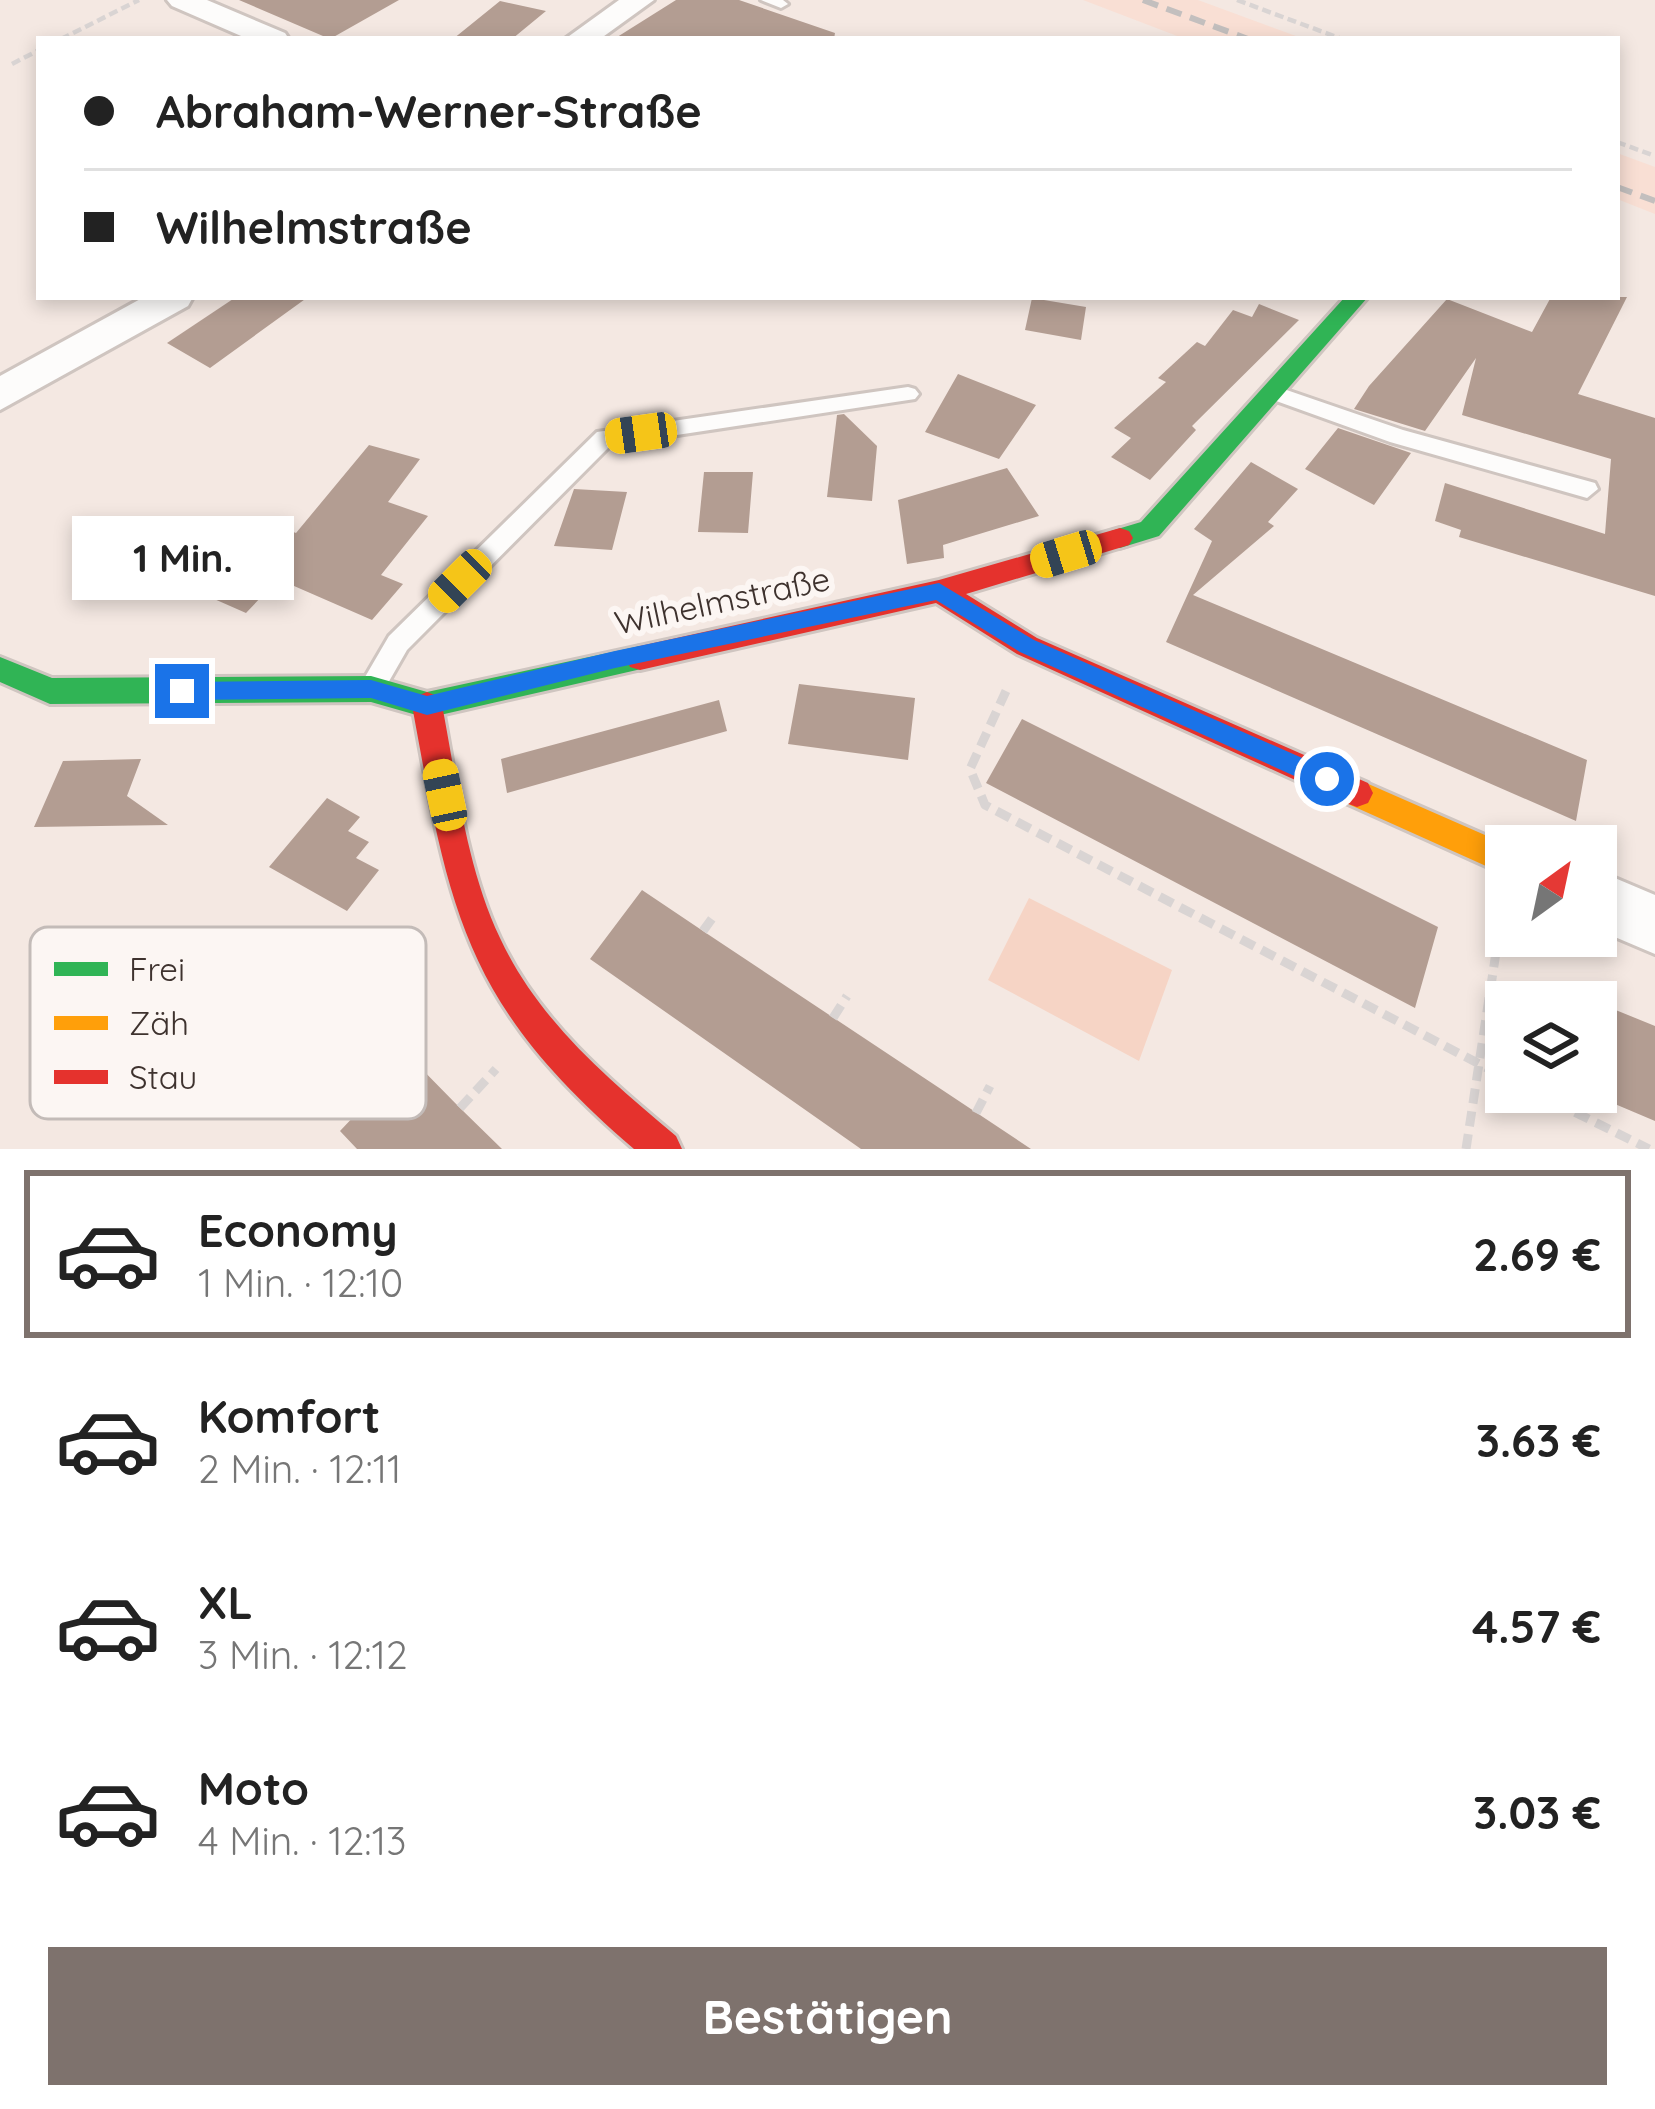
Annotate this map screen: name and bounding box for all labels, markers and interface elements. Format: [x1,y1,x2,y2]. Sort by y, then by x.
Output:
text: Abraham-Werner-Straße [156,83,702,139]
text: Wilhelmstraße [156,199,472,255]
car [603,410,679,456]
callout: 1 Min. [71,517,293,601]
car [1026,526,1106,582]
text: 1 Min. [133,533,233,582]
car [422,543,498,619]
street label: Wilhelmstraße [611,557,833,643]
route end [155,664,209,718]
route start [1300,752,1354,806]
car [420,756,470,834]
north arrow [1485,825,1617,957]
map controls [1485,825,1617,1113]
legend [30,927,426,1119]
text: Frei [129,948,185,989]
button: layers [1485,981,1617,1113]
text: Zäh [129,1002,189,1043]
text: Stau [129,1056,197,1097]
icon: car [54,1200,162,1308]
text: Economy [198,1202,398,1258]
text: 2.69 € [1473,1226,1601,1282]
text: 1 Min. · 12:10 [198,1258,403,1307]
icon: car [54,1386,162,1494]
text: Komfort [198,1388,380,1444]
text: 3.63 € [1476,1412,1601,1468]
text: 2 Min. · 12:11 [198,1444,402,1493]
icon: car [54,1572,162,1680]
text: XL [198,1574,253,1630]
text: 4.57 € [1472,1598,1601,1654]
text: 3 Min. · 12:12 [198,1630,408,1679]
icon: car [54,1758,162,1866]
text: Moto [198,1760,309,1816]
text: 3.03 € [1473,1784,1601,1840]
text: 4 Min. · 12:13 [198,1816,407,1865]
button: Bestätigen [48,1947,1607,2085]

